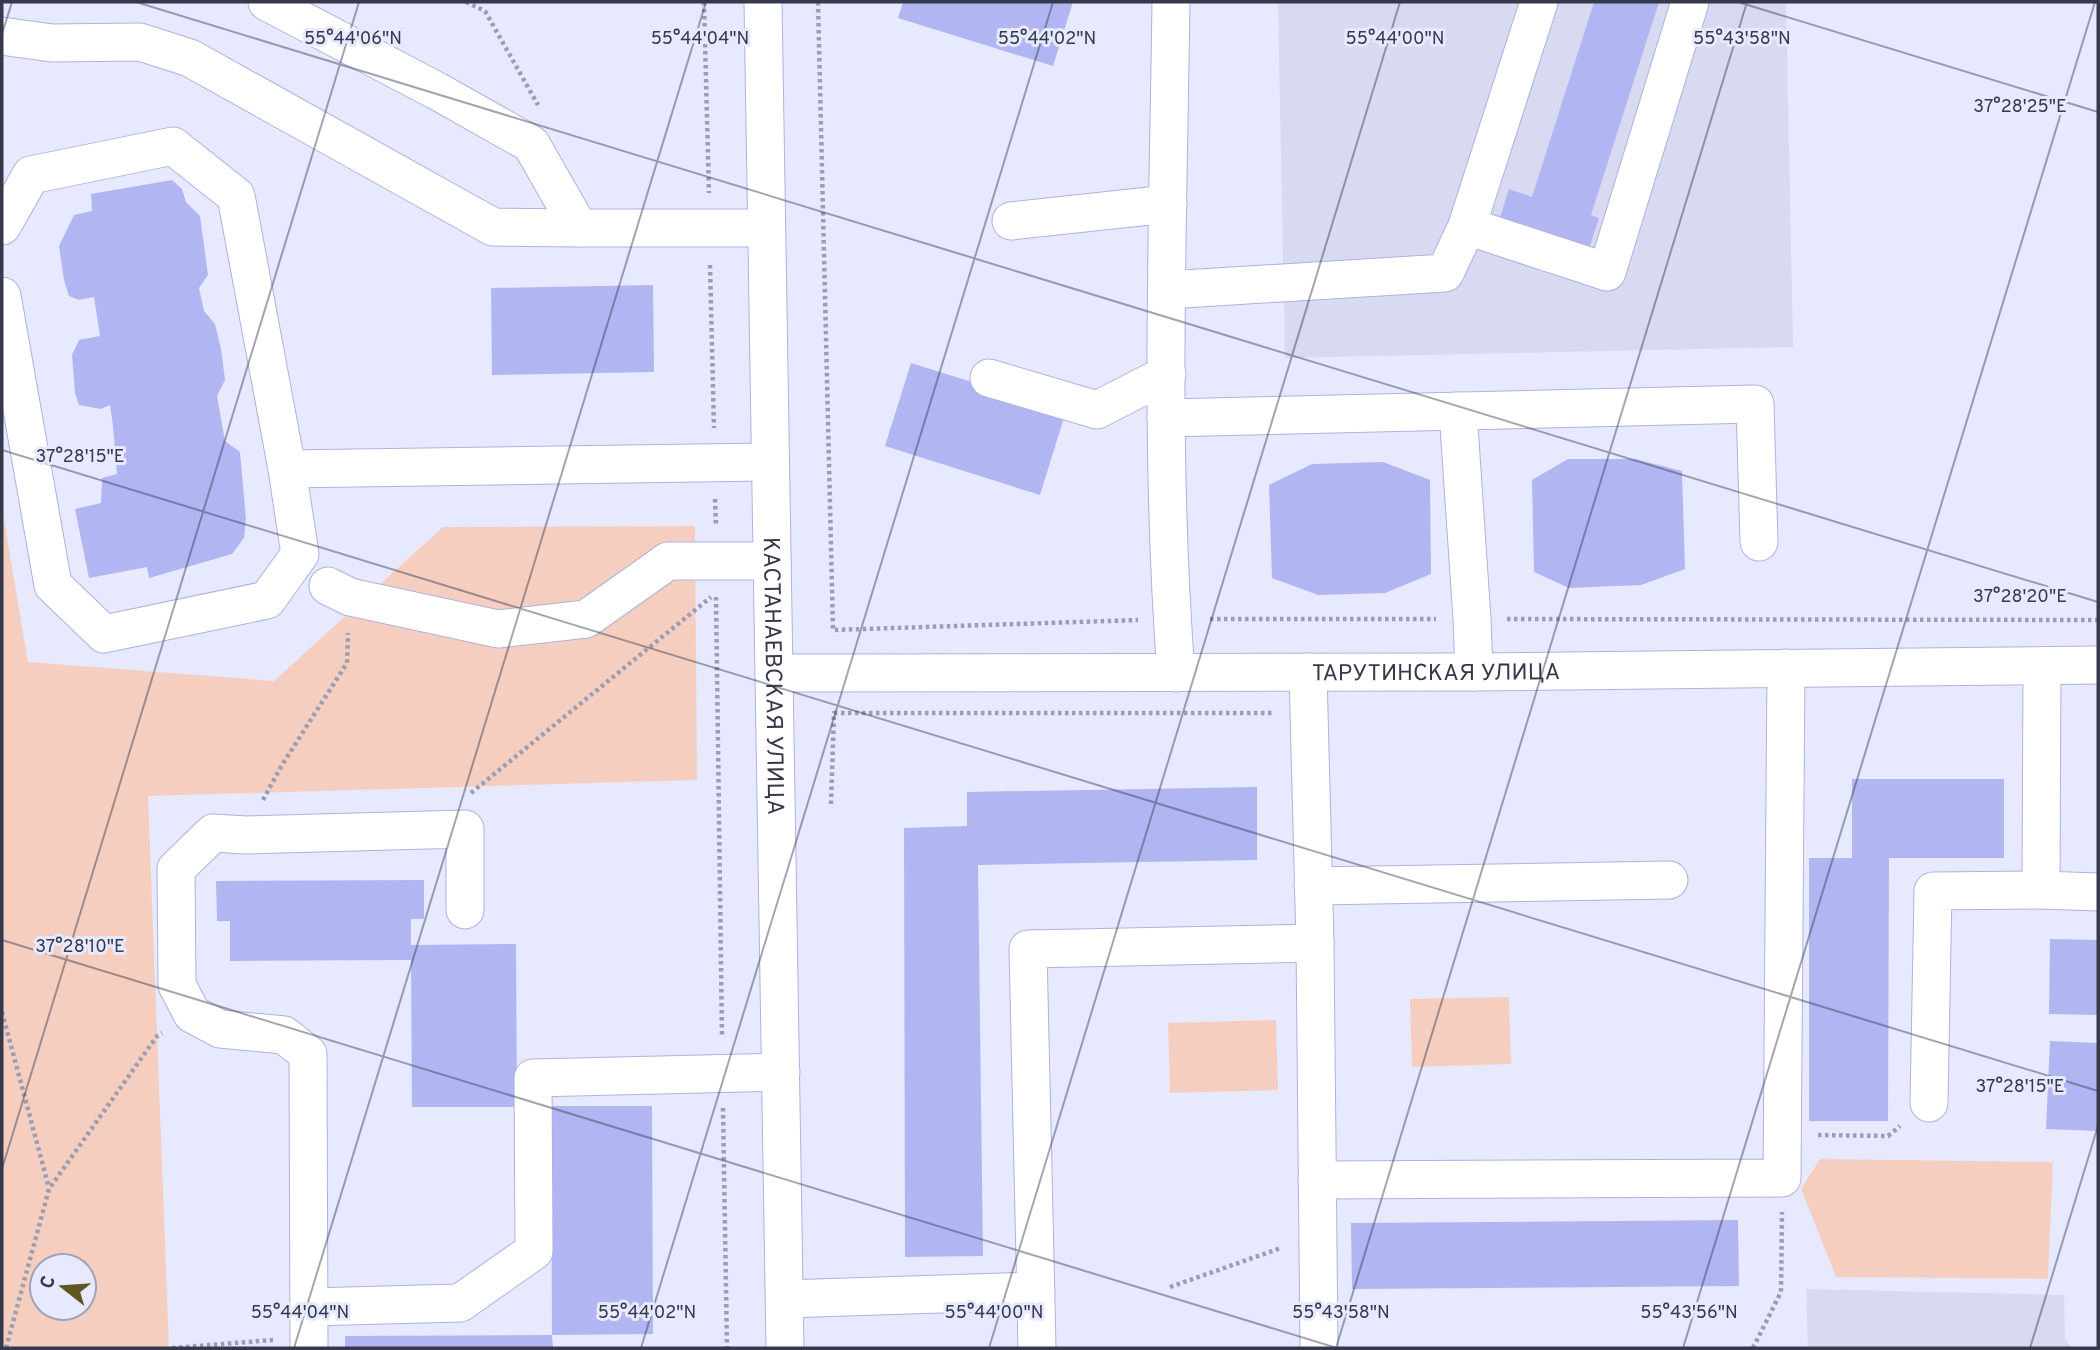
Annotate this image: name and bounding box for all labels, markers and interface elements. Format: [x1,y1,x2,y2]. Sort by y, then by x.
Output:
text: 55°44'06"N [304,28,402,51]
text: 55°44'04"N [651,28,749,51]
text: 55°44'02"N [998,28,1096,51]
text: 55°44'00"N [1346,28,1444,51]
text: 55°43'58"N [1693,28,1791,51]
text: 37°28'25"E [1973,96,2067,119]
text: 37°28'15"E [35,446,125,469]
street label: КАСТАНАЕВСКАЯ УЛИЦА [755,537,788,815]
text: 37°28'20"E [1973,586,2067,609]
street label: ТАРУТИНСКАЯ УЛИЦА [1312,659,1560,689]
text: 37°28'10"E [35,936,125,959]
text: 37°28'15"E [1975,1076,2065,1099]
north arrow [28,1252,98,1322]
text: С [35,1273,62,1292]
text: 55°44'04"N [251,1302,349,1325]
text: 55°44'02"N [598,1302,696,1325]
text: 55°44'00"N [945,1302,1043,1325]
text: 55°43'58"N [1292,1302,1390,1325]
text: 55°43'56"N [1640,1302,1738,1325]

